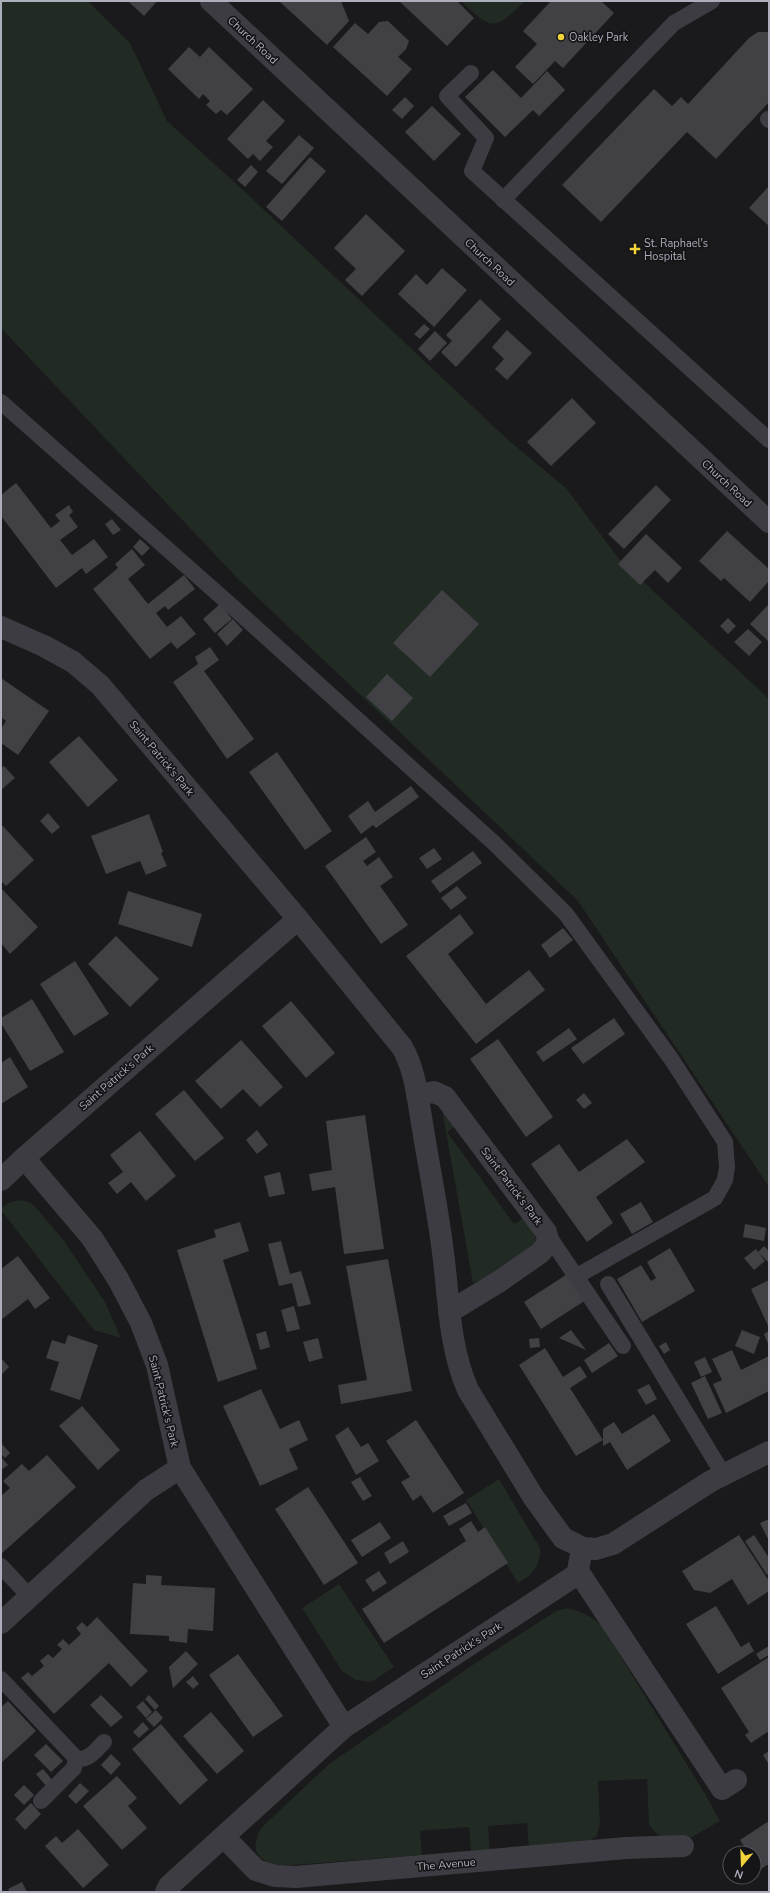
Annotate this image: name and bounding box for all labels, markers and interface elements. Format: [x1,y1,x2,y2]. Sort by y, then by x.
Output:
street label: Church Road [224,13,281,67]
place label: Oakley Park [569,30,629,45]
marker: Oakley Park [556,32,566,42]
street label: Church Road [461,235,518,289]
place label: St. Raphael's Hospital [644,236,708,264]
marker: St. Raphael's Hospital [629,243,641,255]
street label: Church Road [698,456,755,510]
street label: Saint Patrick's Park [126,717,198,800]
street label: Saint Patrick's Park [76,1041,157,1114]
street label: Saint Patrick's Park [477,1144,546,1229]
street label: Saint Patrick's Park [145,1354,182,1449]
street label: Saint Patrick's Park [418,1618,505,1682]
north arrow [722,1845,762,1885]
street label: The Avenue [416,1854,476,1875]
text: N [733,1866,745,1882]

